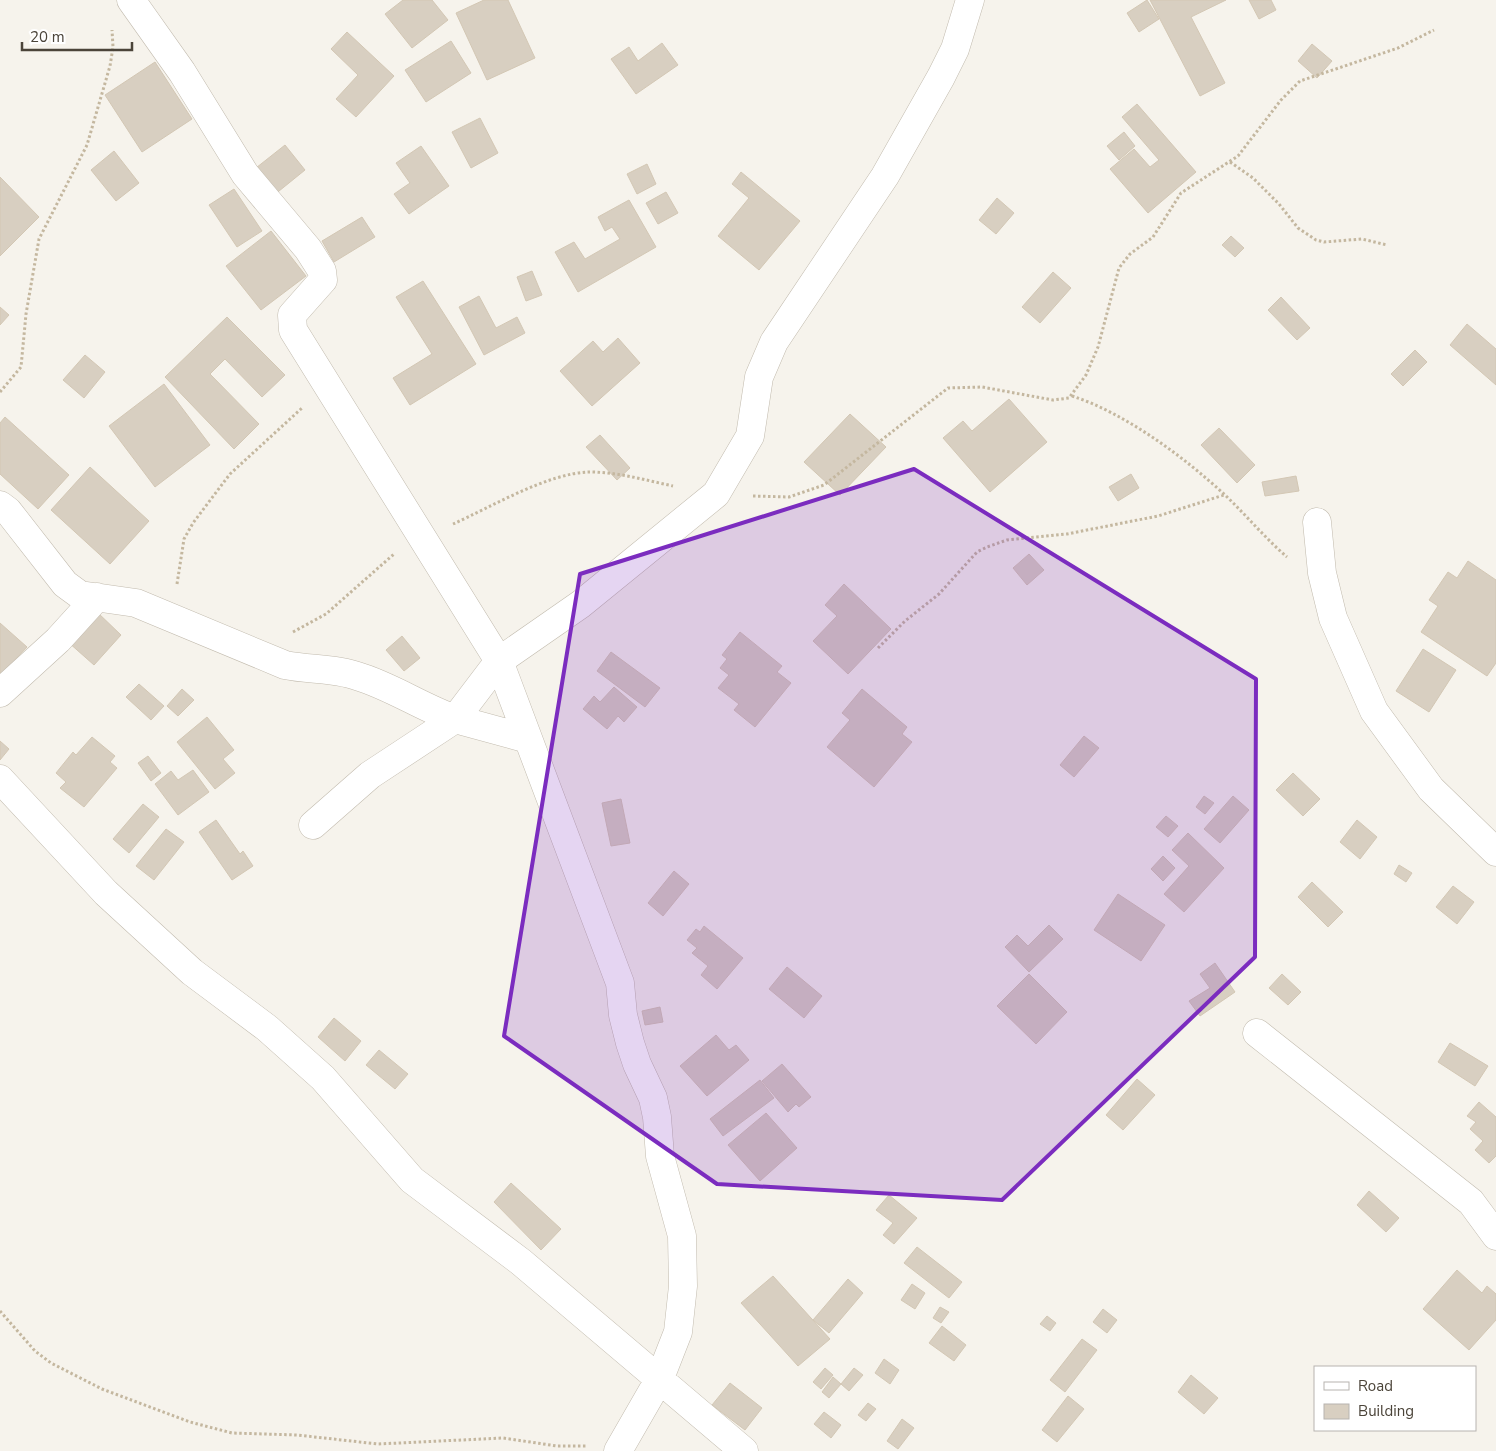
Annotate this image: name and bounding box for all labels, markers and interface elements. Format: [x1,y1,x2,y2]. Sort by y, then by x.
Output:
scale bar [22,20,132,52]
text: 20 m [30,27,65,47]
legend [1314,1366,1476,1431]
text: Road [1358,1376,1393,1396]
text: Building [1358,1401,1414,1421]

